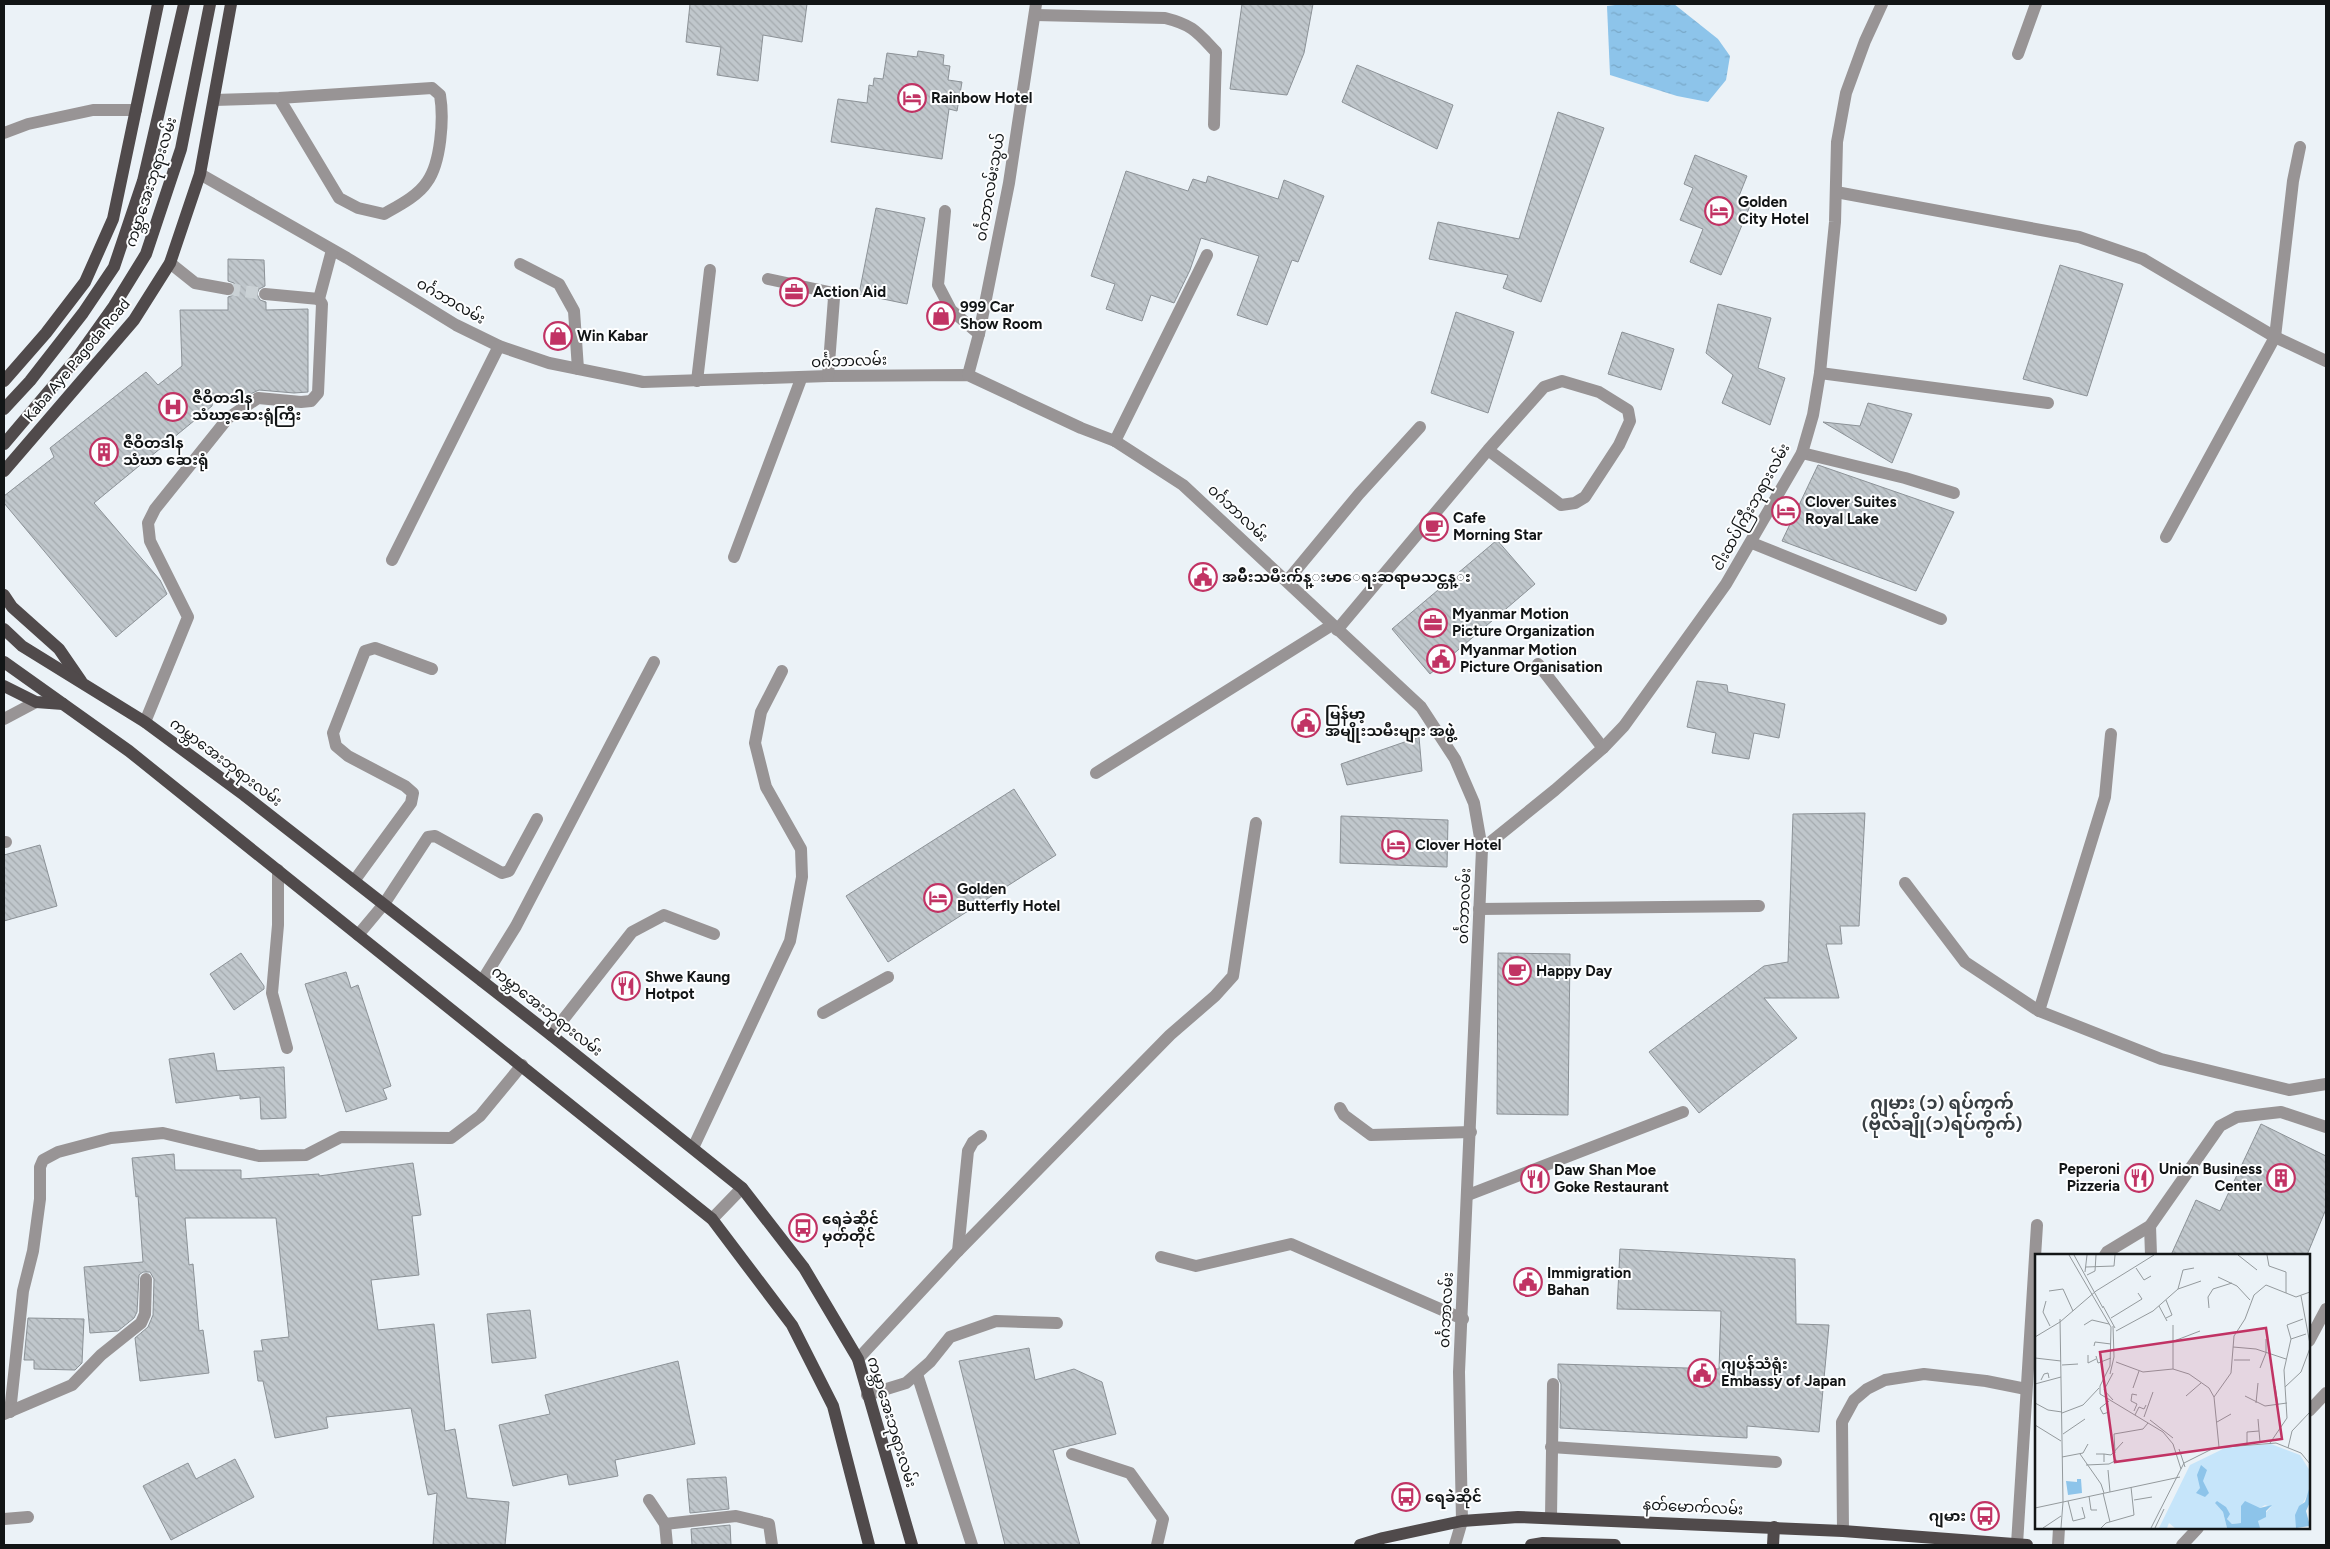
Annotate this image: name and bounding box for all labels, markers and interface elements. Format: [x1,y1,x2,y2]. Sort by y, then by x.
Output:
hotel icon: Rainbow Hotel [897,83,927,113]
place label: Rainbow Hotel [931,89,1032,107]
street label: ကမ္ဘာအေးဘုရားလမ်း [121,114,183,250]
street label: ဝင်္ဂဘာလမ်းသွယ် [971,131,1010,243]
place label: Golden City Hotel [1738,193,1809,228]
hotel icon: Golden City Hotel [1704,196,1734,226]
street label: ဝင်္ဂဘာလမ်း [414,273,489,328]
office icon: Action Aid [779,277,809,307]
place label: Action Aid [813,283,886,301]
street label: Kaba Aye Pagoda Road [20,295,134,425]
place label: 999 Car Show Room [960,298,1042,333]
shop icon: 999 Car Show Room [926,301,956,331]
shop icon: Win Kabar [543,321,573,351]
place label: Win Kabar [577,327,648,345]
street label: ဝင်္ဂဘာလမ်း [811,350,887,371]
place label: ဇီဝိတဒါန သံဃာ့ဆေးရုံကြီး [192,388,301,427]
hospital icon: ဇီဝိတဒါန သံဃာ့ဆေးရုံကြီး [158,392,188,422]
place label: ဇီဝိတဒါန သံဃာ ဆေးရုံ [123,433,208,472]
building icon: ဇီဝိတဒါန သံဃာ ဆေးရုံ [89,437,119,467]
street label: ငါးထပ်ကြီးဘုရားလမ်း [1708,440,1796,575]
street label: ဝင်္ဂဘာလမ်း [1204,480,1273,546]
place label: Clover Suites Royal Lake [1805,493,1896,528]
hotel icon: Clover Suites Royal Lake [1771,496,1801,526]
place label: Cafe Morning Star [1453,509,1543,544]
cafe icon: Cafe Morning Star [1419,512,1449,542]
public building icon: အမ်ိဳးသမီးက်န္းမာေရးဆရာမသင္တန္း [1188,562,1218,592]
place label: အမ်ိဳးသမီးက်န္းမာေရးဆရာမသင္တန္း [1222,567,1471,589]
place label: Myanmar Motion Picture Organization [1452,605,1595,640]
office icon: Myanmar Motion Picture Organization [1418,608,1448,638]
place label: Myanmar Motion Picture Organisation [1460,641,1602,676]
public building icon: Myanmar Motion Picture Organisation [1426,644,1456,674]
place label: မြန်မာ့ အမျိုးသမီးများ အဖွဲ့ [1325,704,1458,743]
public building icon: မြန်မာ့ အမျိုးသမီးများ အဖွဲ့ [1291,708,1321,738]
street label: ကမ္ဘာအေးဘုရားလမ်း [165,713,286,812]
hotel icon: Clover Hotel [1381,830,1411,860]
place label: Clover Hotel [1415,836,1501,854]
street label: ဝင်္ဂဘာလမ်း [1453,868,1474,944]
place label: Golden Butterfly Hotel [957,880,1060,915]
hotel icon: Golden Butterfly Hotel [923,883,953,913]
cafe icon: Happy Day [1502,956,1532,986]
street label: ကမ္ဘာအေးဘုရားလမ်း [486,961,607,1062]
place label: Happy Day [1536,962,1612,980]
place label: Shwe Kaung Hotpot [645,968,730,1003]
restaurant icon: Shwe Kaung Hotpot [611,971,641,1001]
district label: ဂျမား (၁) ရပ်ကွက် (ဗိုလ်ချို(၁)ရပ်ကွက်) [1862,1091,2022,1139]
place label: Peperoni Pizzeria [2059,1160,2120,1195]
place label: Union Business Center [2159,1160,2262,1195]
place label: Daw Shan Moe Goke Restaurant [1554,1161,1669,1196]
restaurant icon: Peperoni Pizzeria [2124,1163,2154,1193]
building icon: Union Business Center [2266,1163,2296,1193]
restaurant icon: Daw Shan Moe Goke Restaurant [1520,1164,1550,1194]
place label: ရေခဲဆိုင် မှတ်တိုင် [822,1209,879,1248]
bus stop icon: ရေခဲဆိုင် မှတ်တိုင် [788,1213,818,1243]
inset map [2035,1254,2310,1529]
place label: Immigration Bahan [1547,1264,1631,1299]
public building icon: Immigration Bahan [1513,1267,1543,1297]
street label: ဝင်္ဂဘာလမ်း [1434,1272,1457,1348]
street label: ကမ္ဘာအေးဘုရားလမ်း [861,1354,921,1490]
place label: ဂျပန်သံရုံး Embassy of Japan [1721,1354,1846,1390]
public building icon: ဂျပန်သံရုံး Embassy of Japan [1687,1358,1717,1388]
bus stop icon: ရေခဲဆိုင် [1391,1482,1421,1512]
place label: ရေခဲဆိုင် [1425,1487,1482,1509]
street label: နတ်မောက်လမ်း [1642,1494,1744,1522]
bus stop icon: ဂျမား [1970,1501,2000,1531]
place label: ဂျမား [1929,1507,1966,1528]

